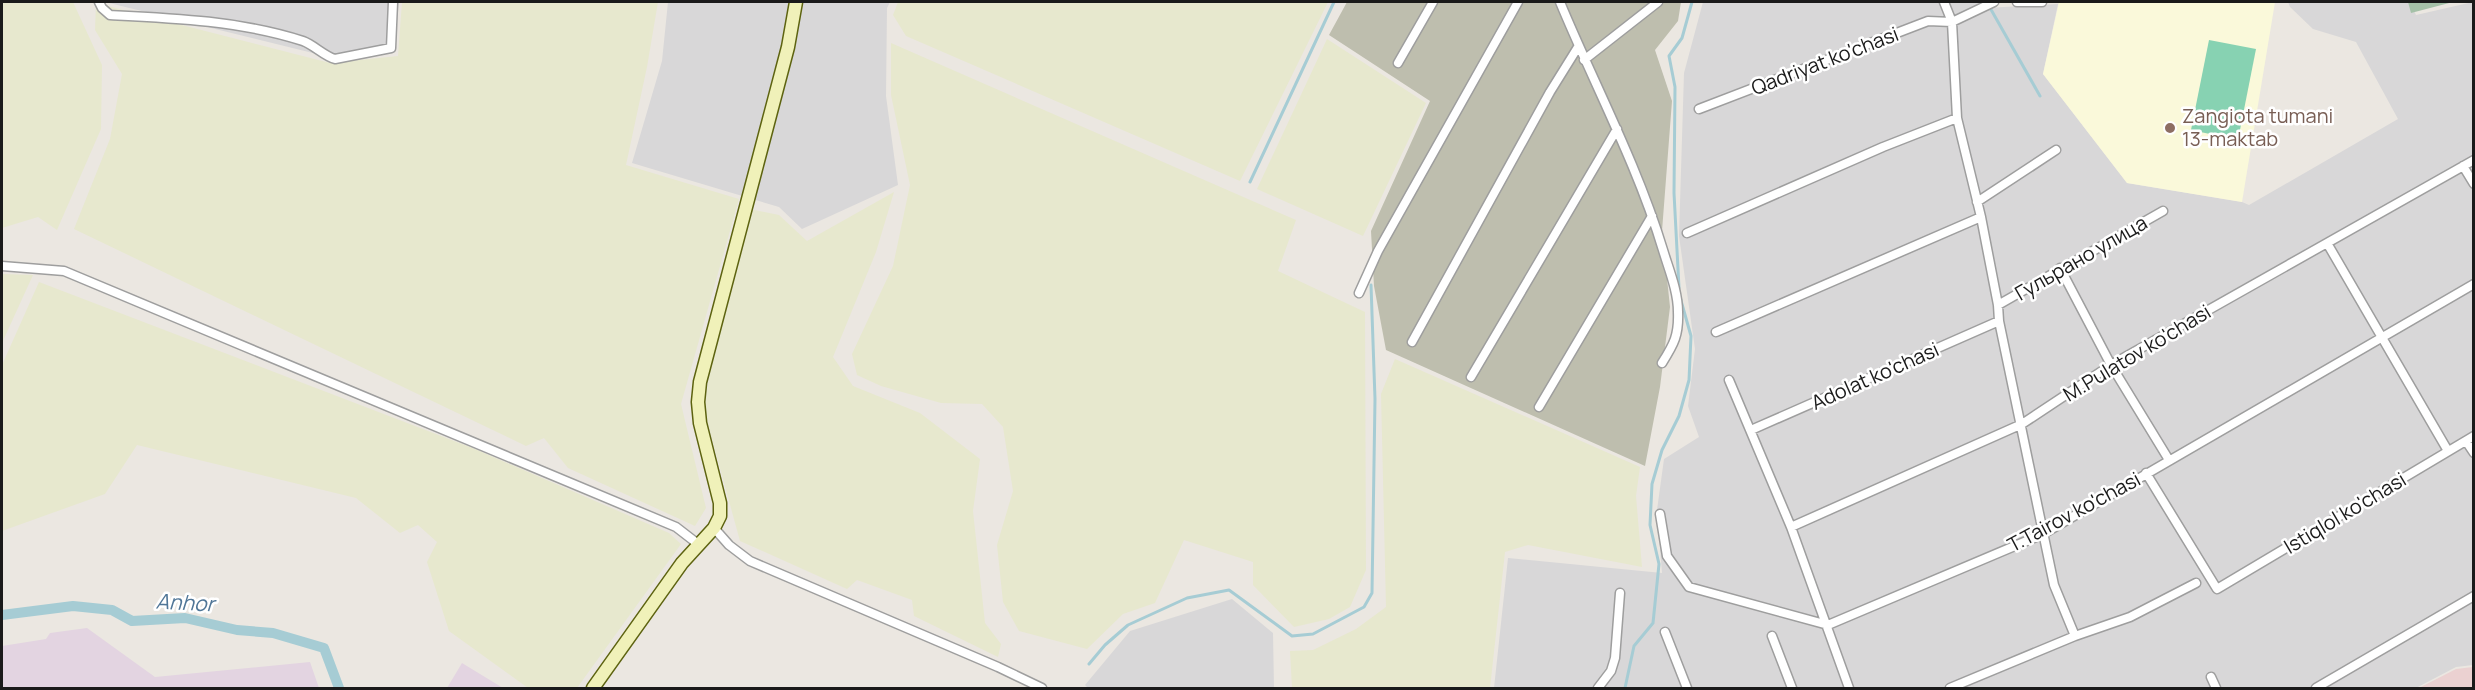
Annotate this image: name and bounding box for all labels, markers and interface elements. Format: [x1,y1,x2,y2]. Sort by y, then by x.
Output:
street label: Qadriyat ko'chasi [1747,20,1902,101]
place label: Zangiota tumani 13-maktab [2182,102,2333,152]
marker: Zangiota tumani 13-maktab [2163,121,2177,135]
street label: Гульрано улица [2010,209,2152,306]
street label: M.Pulatov ko'chasi [2058,298,2216,407]
street label: Adolat ko'chasi [1807,335,1943,416]
street label: T.Tairov ko'chasi [2003,465,2145,558]
street label: Istiqlol ko'chasi [2279,465,2411,560]
water label: Anhor [155,586,217,618]

